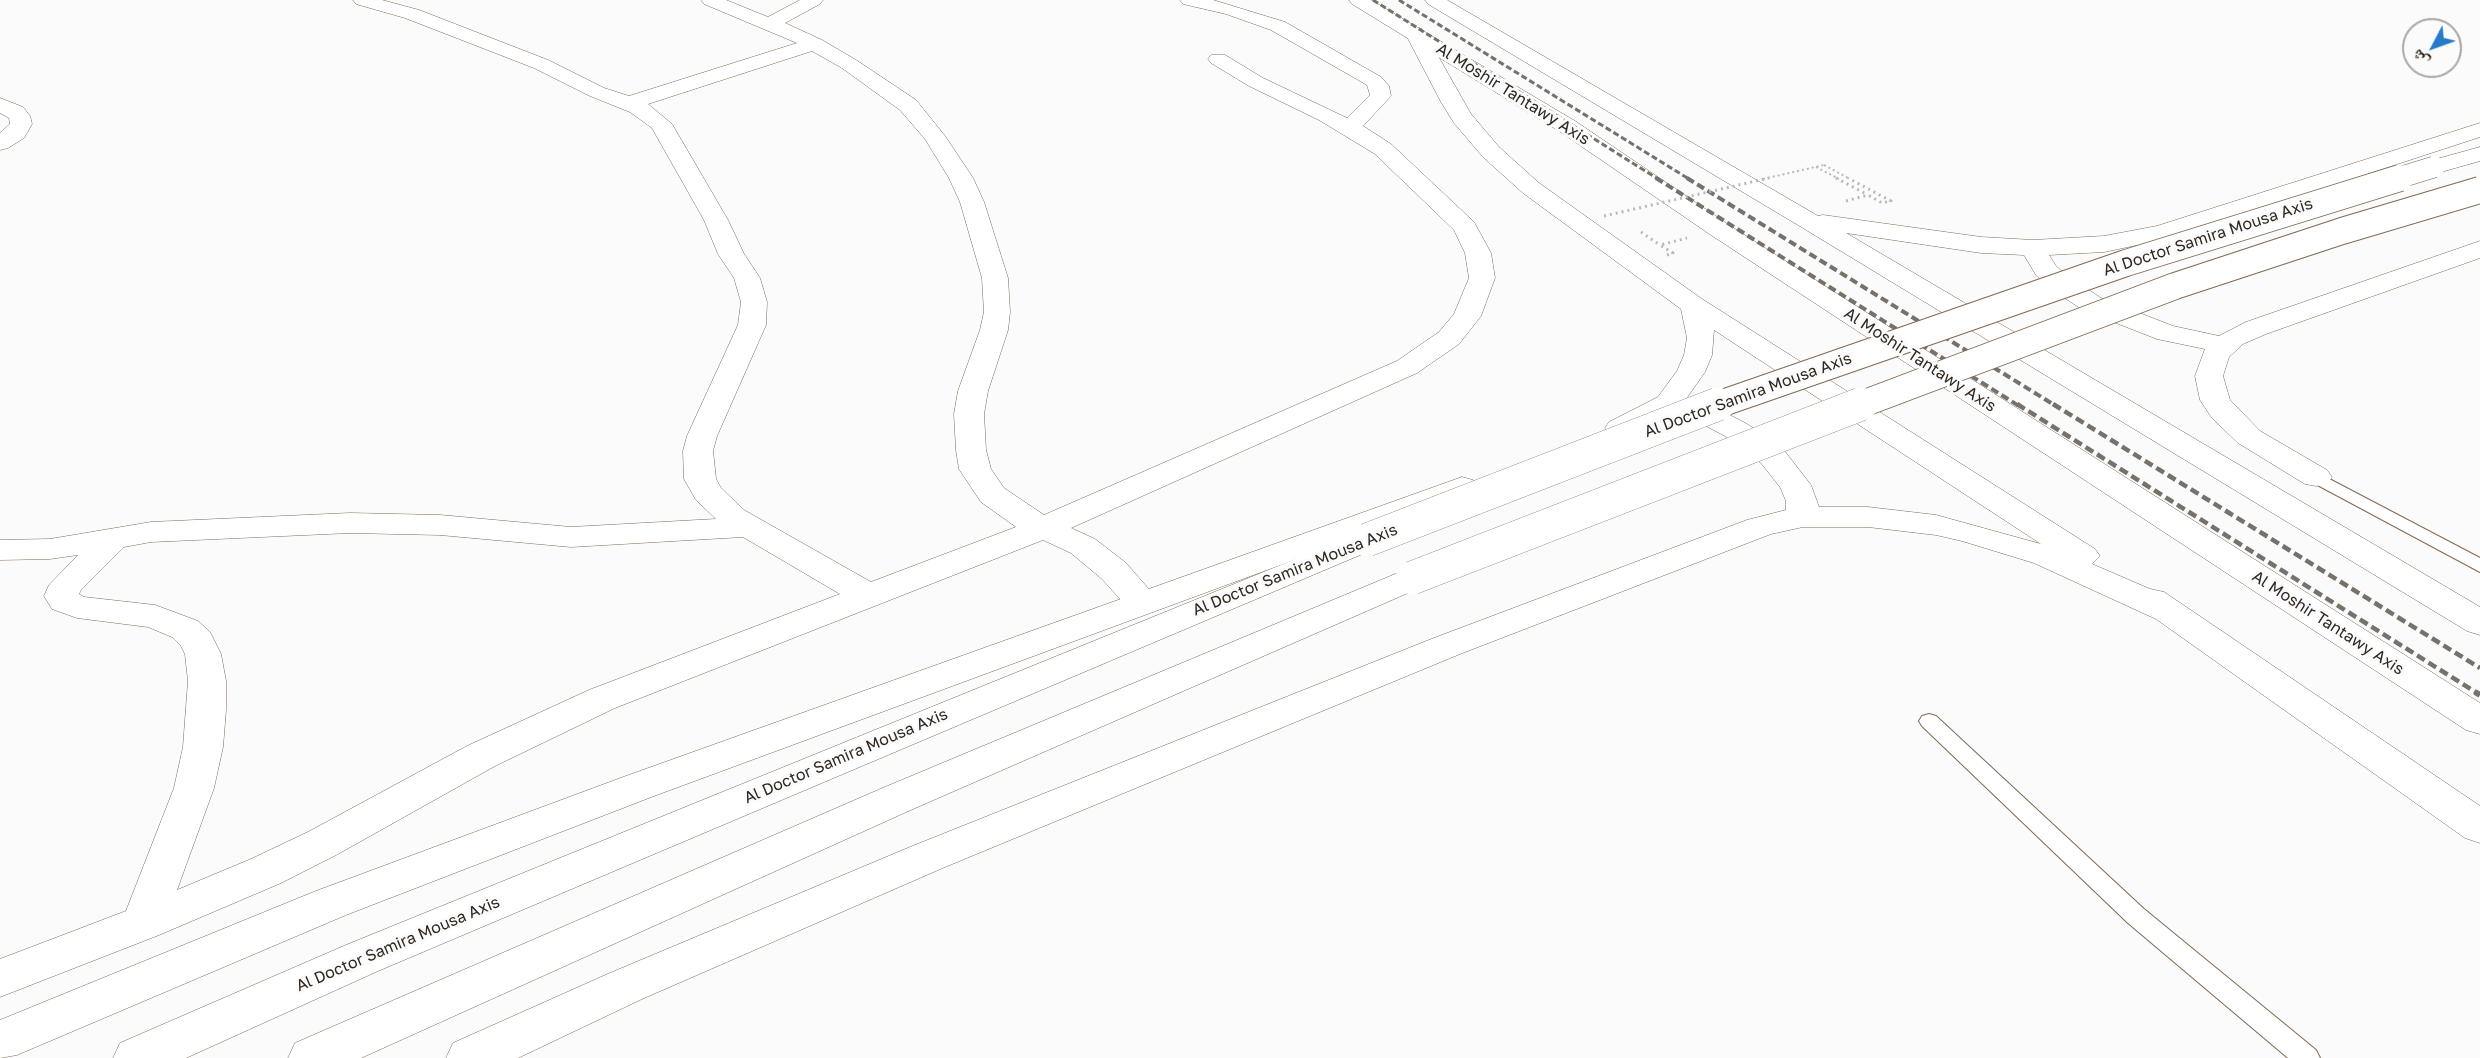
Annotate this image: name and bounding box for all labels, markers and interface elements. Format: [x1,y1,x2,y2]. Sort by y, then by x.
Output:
north arrow [2402,18,2462,78]
street label: Al Moshir Tantawy Axis [1433,39,1593,149]
text: ش [2407,46,2433,71]
street label: Al Doctor Samira Mousa Axis [2101,194,2315,280]
street label: Al Moshir Tantawy Axis [1841,304,1999,416]
street label: Al Doctor Samira Mousa Axis [1642,348,1854,442]
street label: Al Doctor Samira Mousa Axis [1190,520,1400,620]
street label: Al Moshir Tantawy Axis [2249,567,2407,679]
street label: Al Doctor Samira Mousa Axis [741,704,951,808]
street label: Al Doctor Samira Mousa Axis [293,892,503,996]

